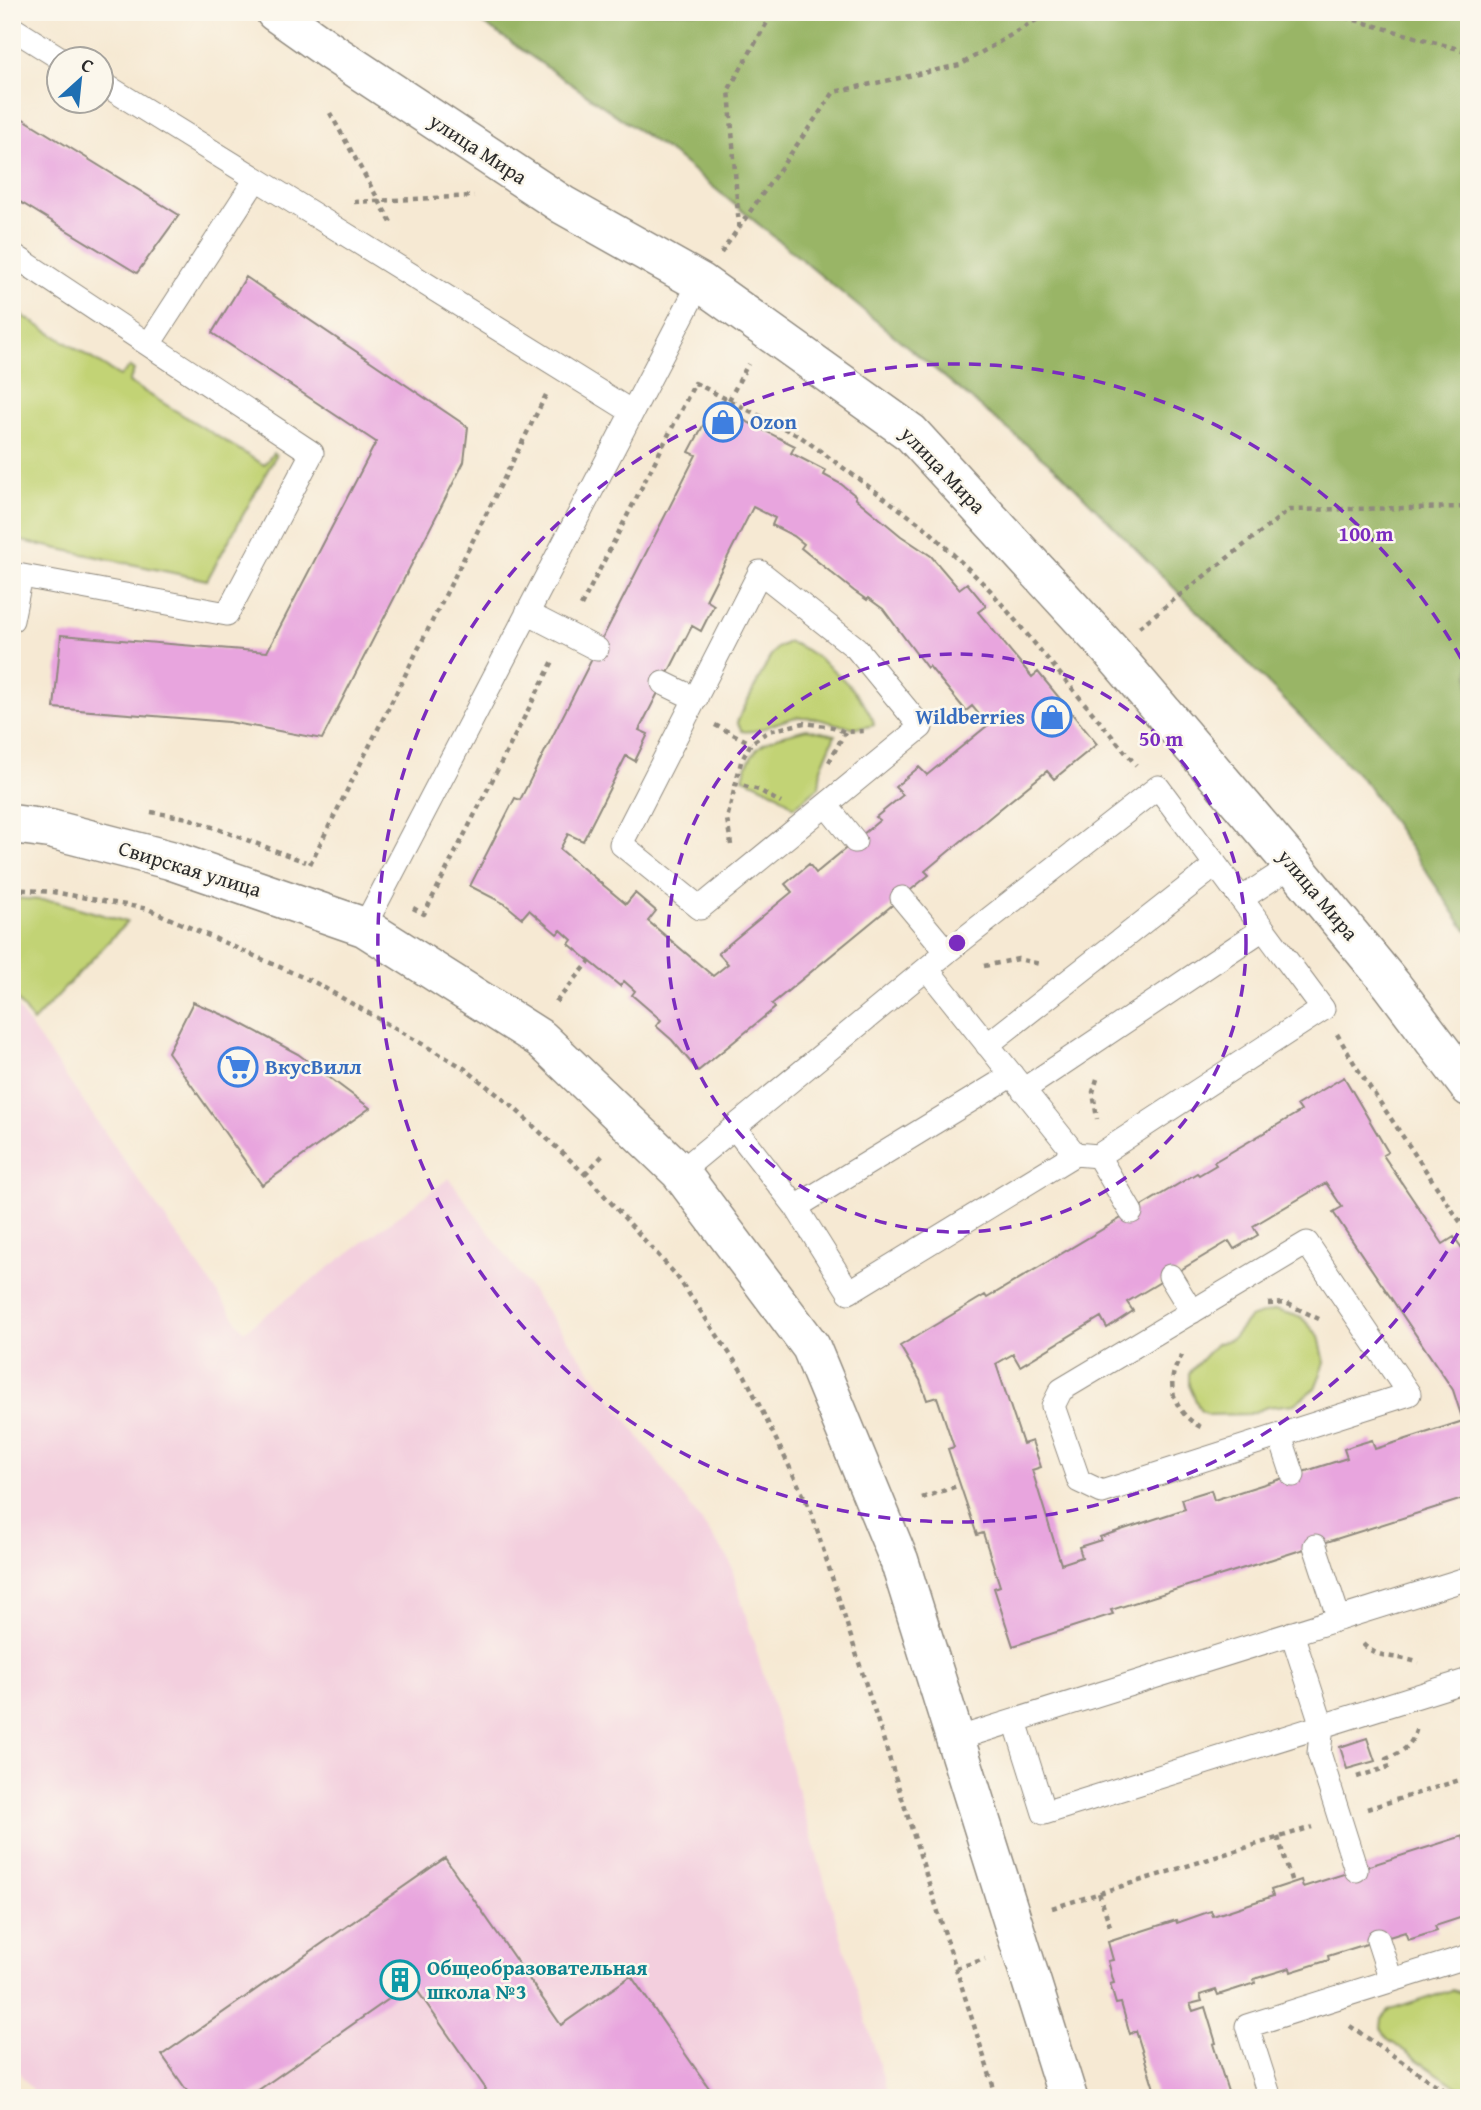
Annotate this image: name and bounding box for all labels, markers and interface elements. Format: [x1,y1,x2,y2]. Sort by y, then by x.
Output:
north arrow [46,46,116,116]
text: С [77,50,99,80]
street label: улица Мира [422,105,534,192]
shop icon: Ozon [702,401,744,443]
place label: Ozon [750,406,797,437]
street label: улица Мира [893,418,993,521]
text: 100 m [1338,518,1394,549]
shop icon: Wildberries [1031,696,1073,738]
place label: Wildberries [915,701,1025,732]
text: 50 m [1139,723,1183,754]
street label: Свирская улица [115,832,265,905]
street label: улица Мира [1270,841,1366,947]
centre of rings [945,931,969,955]
supermarket icon: ВкусВилл [217,1046,259,1088]
place label: ВкусВилл [265,1051,362,1082]
place label: Общеобразовательная школа №3 [427,1952,648,2007]
building icon: Общеобразовательная школа №3 [379,1959,421,2001]

